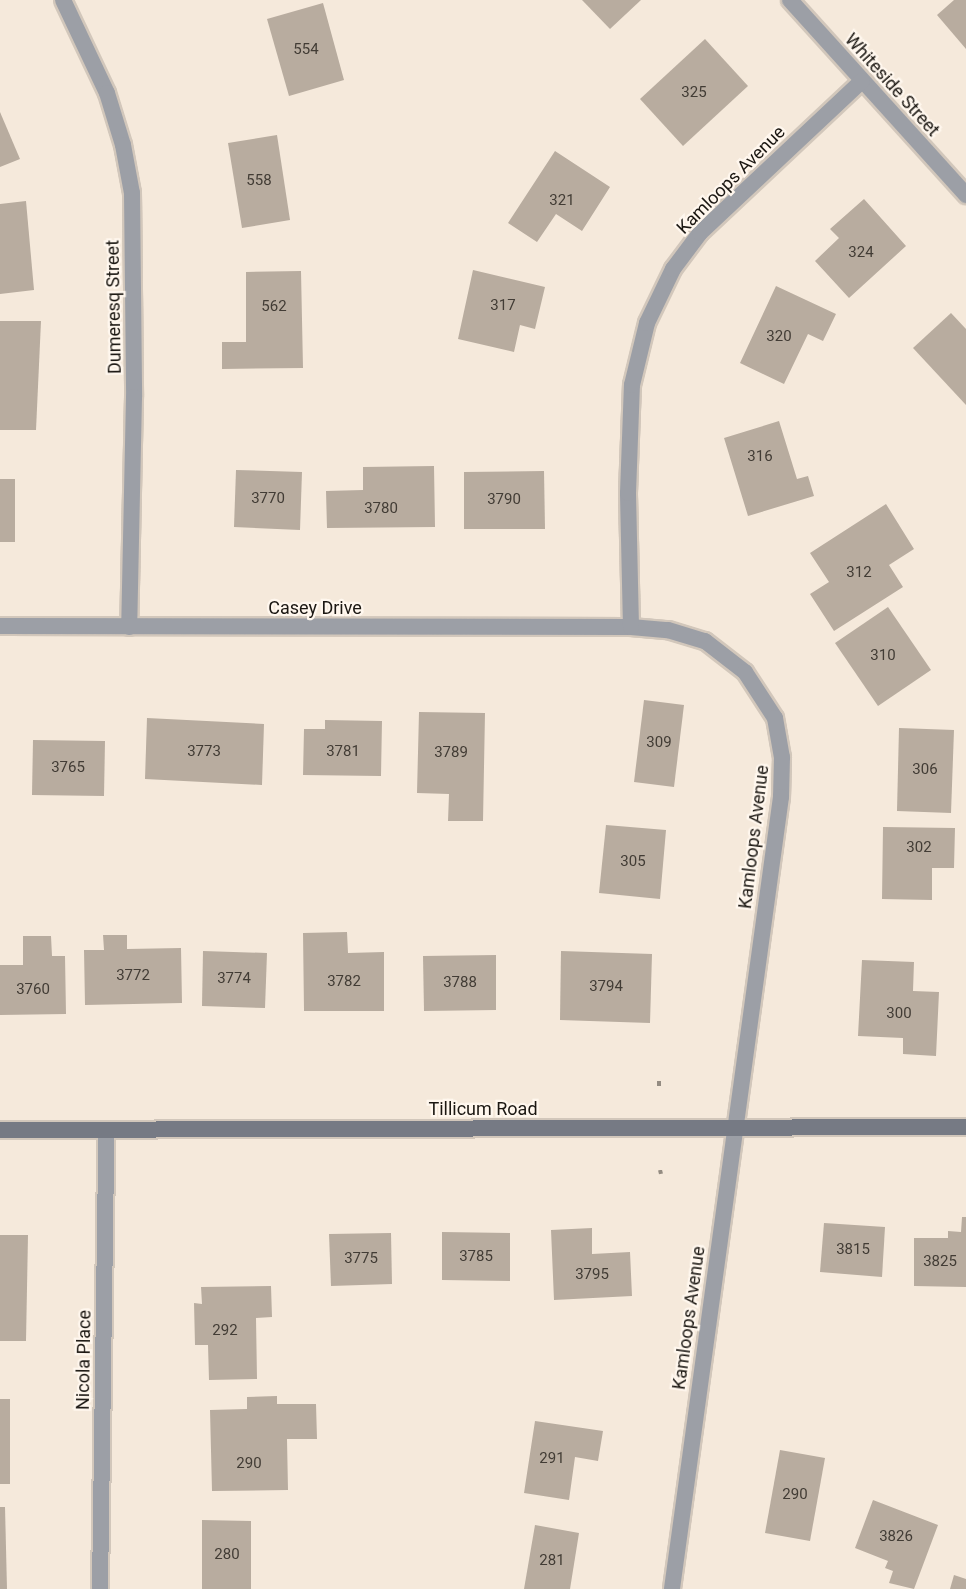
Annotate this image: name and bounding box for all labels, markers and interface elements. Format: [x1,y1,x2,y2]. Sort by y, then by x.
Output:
street label: Whiteside Street [840,29,944,141]
house number: 554 [293,41,319,59]
house number: 325 [681,84,707,102]
street label: Kamloops Avenue [672,121,790,239]
house number: 558 [246,172,272,190]
house number: 321 [549,192,575,210]
street label: Dumeresq Street [102,240,126,374]
house number: 324 [848,244,874,262]
house number: 317 [490,297,516,315]
house number: 562 [261,298,287,316]
house number: 320 [766,328,792,346]
house number: 316 [747,448,773,466]
house number: 3770 [251,490,285,508]
house number: 3790 [487,491,521,509]
house number: 3780 [364,500,398,518]
house number: 312 [846,564,872,582]
street label: Casey Drive [268,597,362,619]
house number: 310 [870,647,896,665]
house number: 309 [646,734,672,752]
house number: 3773 [187,743,221,761]
house number: 3781 [326,743,360,761]
house number: 3789 [434,744,468,762]
house number: 3765 [51,759,85,777]
house number: 306 [912,761,938,779]
street label: Kamloops Avenue [734,764,774,910]
house number: 302 [906,839,932,857]
house number: 305 [620,853,646,871]
house number: 3772 [116,967,150,985]
house number: 3774 [217,970,251,988]
house number: 3782 [327,973,361,991]
house number: 3788 [443,974,477,992]
house number: 3794 [589,978,623,996]
house number: 3760 [16,981,50,999]
house number: 300 [886,1005,912,1023]
street label: Tillicum Road [428,1098,538,1120]
house number: 3815 [836,1241,870,1259]
street label: Kamloops Avenue [668,1245,710,1391]
house number: 3785 [459,1248,493,1266]
house number: 3775 [344,1250,378,1268]
house number: 3825 [923,1253,957,1271]
house number: 3795 [575,1266,609,1284]
street label: Nicola Place [72,1310,96,1410]
house number: 292 [212,1322,238,1340]
house number: 291 [539,1450,565,1468]
house number: 290 [236,1455,262,1473]
house number: 290 [782,1486,808,1504]
house number: 3826 [879,1528,913,1546]
house number: 280 [214,1546,240,1564]
house number: 281 [539,1552,565,1570]

